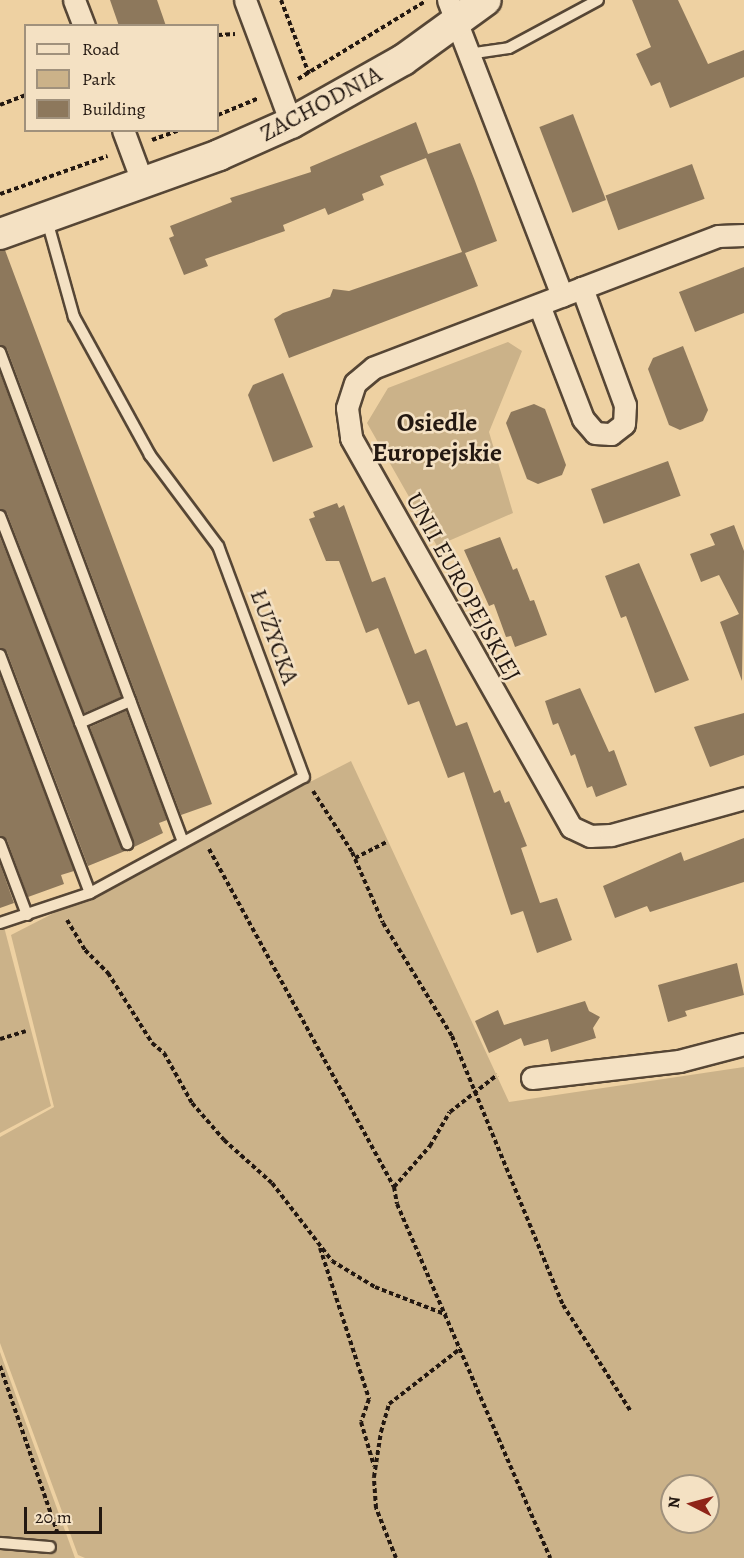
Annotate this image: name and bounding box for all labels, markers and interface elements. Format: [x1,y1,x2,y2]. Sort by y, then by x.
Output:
legend [24,24,219,132]
text: Road [82,37,119,61]
street label: ZACHODNIA [255,60,387,148]
text: Park [82,67,116,91]
text: Building [82,97,146,121]
district label: Osiedle Europejskie [372,407,502,468]
street label: UNII EUROPEJSKIEJ [399,488,527,686]
street label: ŁUŻYCKA [243,585,305,689]
north arrow [660,1474,720,1534]
scale bar [27,1495,105,1533]
text: N [663,1495,686,1509]
text: 20 m [35,1505,72,1529]

